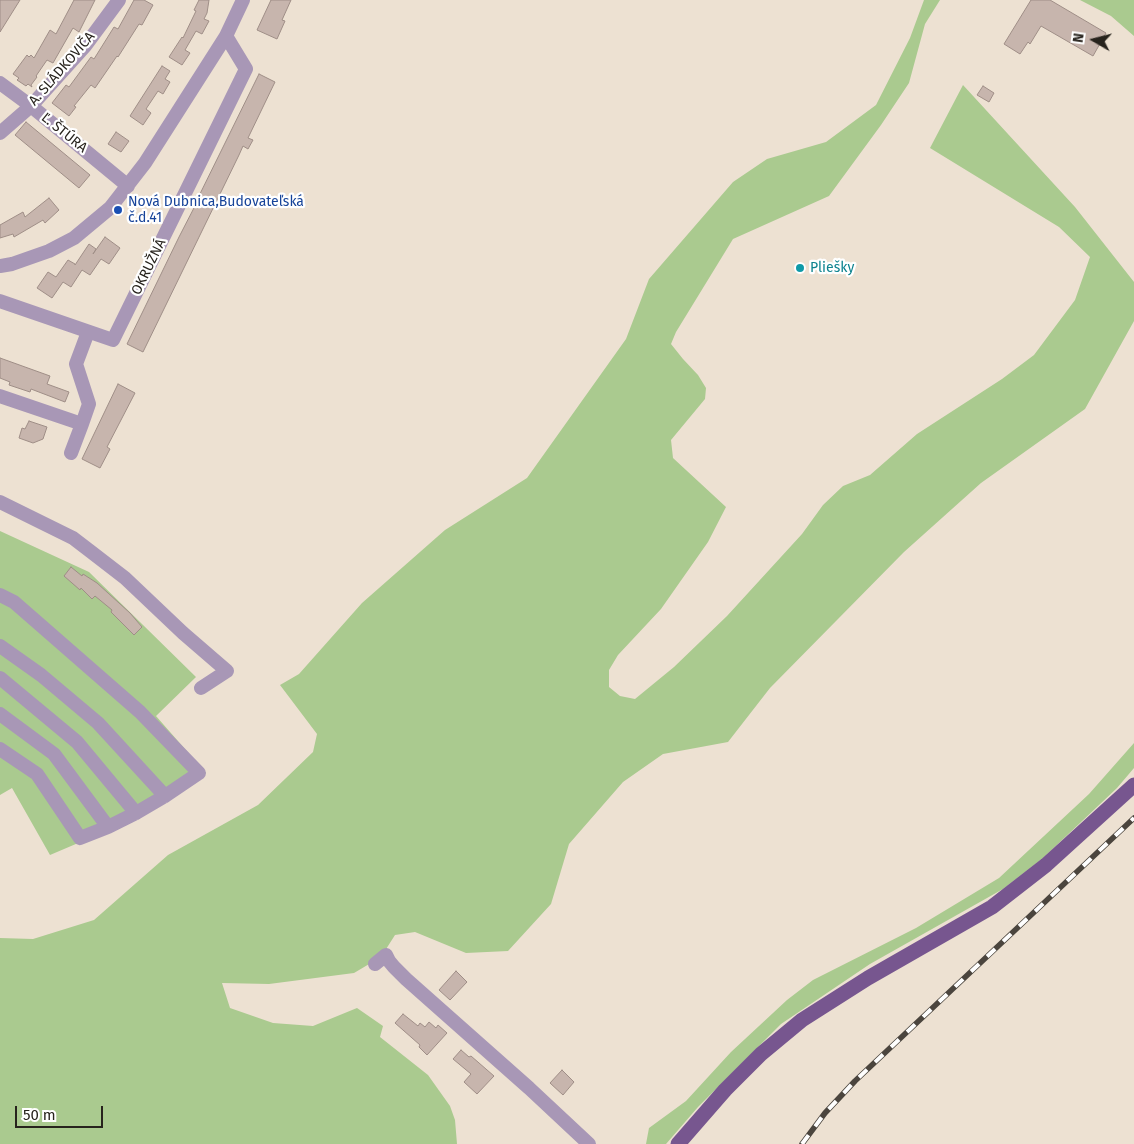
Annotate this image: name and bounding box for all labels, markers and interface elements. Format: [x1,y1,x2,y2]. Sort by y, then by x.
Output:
north arrow [1069,15,1119,65]
street label: A. SLÁDKOVIČA [25,29,99,109]
text: N [1070,32,1088,44]
street label: Ľ. ŠTÚRA [38,109,90,157]
place label: Nová Dubnica,Budovateľská č.d.41 [128,194,304,226]
marker: Nová Dubnica,Budovateľská č.d.41 [112,204,124,216]
street label: OKRUŽNÁ [128,236,170,298]
place label: Pliešky [810,260,854,276]
marker: Pliešky [794,262,806,274]
scale bar [18,1096,105,1128]
text: 50 m [23,1106,56,1124]

